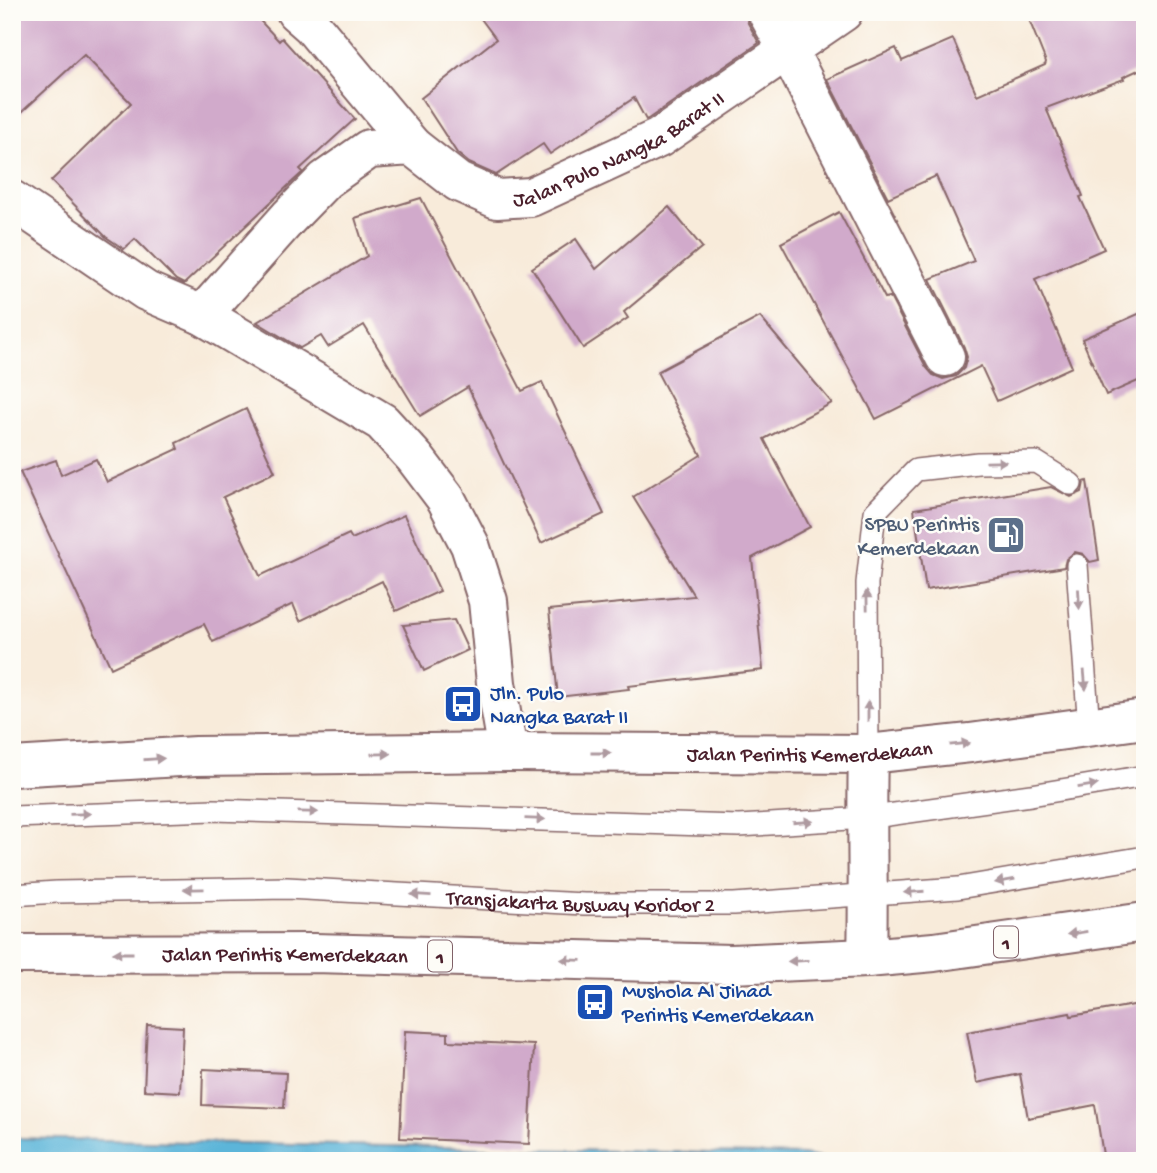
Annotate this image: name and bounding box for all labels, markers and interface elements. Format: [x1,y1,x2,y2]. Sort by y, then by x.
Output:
street label: Jalan Pulo Nangka Barat II [513,88,731,214]
one-way arrow [985,457,1007,468]
place label: SPBU Perintis Kemerdekaan [858,514,980,563]
fuel station icon: SPBU Perintis Kemerdekaan [985,514,1027,556]
one-way arrow [861,589,873,611]
one-way arrow [1073,589,1084,611]
one-way arrow [1080,670,1091,692]
bus stop icon: Jln. Pulo Nangka Barat II [442,683,484,725]
place label: Jln. Pulo Nangka Barat II [490,683,628,732]
one-way arrow [862,700,874,722]
street label: Jalan Perintis Kemerdekaan [687,738,934,770]
one-way arrow [949,738,971,749]
one-way arrow [590,747,612,758]
one-way arrow [370,748,392,760]
one-way arrow [143,753,165,764]
one-way arrow [1077,780,1099,791]
one-way arrow [297,807,319,818]
one-way arrow [70,809,92,820]
one-way arrow [524,813,546,825]
one-way arrow [792,816,814,827]
one-way arrow [994,875,1016,886]
one-way arrow [183,883,205,895]
one-way arrow [902,887,924,898]
street label: Transjakarta Busway Koridor 2 [445,888,715,920]
one-way arrow [410,889,432,900]
road number: 1 [994,926,1018,958]
one-way arrow [1066,928,1088,939]
road number: 1 [428,940,452,972]
street label: Jalan Perintis Kemerdekaan [162,944,408,971]
one-way arrow [112,948,134,959]
one-way arrow [560,954,582,966]
one-way arrow [787,956,809,967]
bus stop icon: Mushola Al Jihad Perintis Kemerdekaan [574,981,616,1023]
place label: Mushola Al Jihad Perintis Kemerdekaan [621,981,814,1030]

